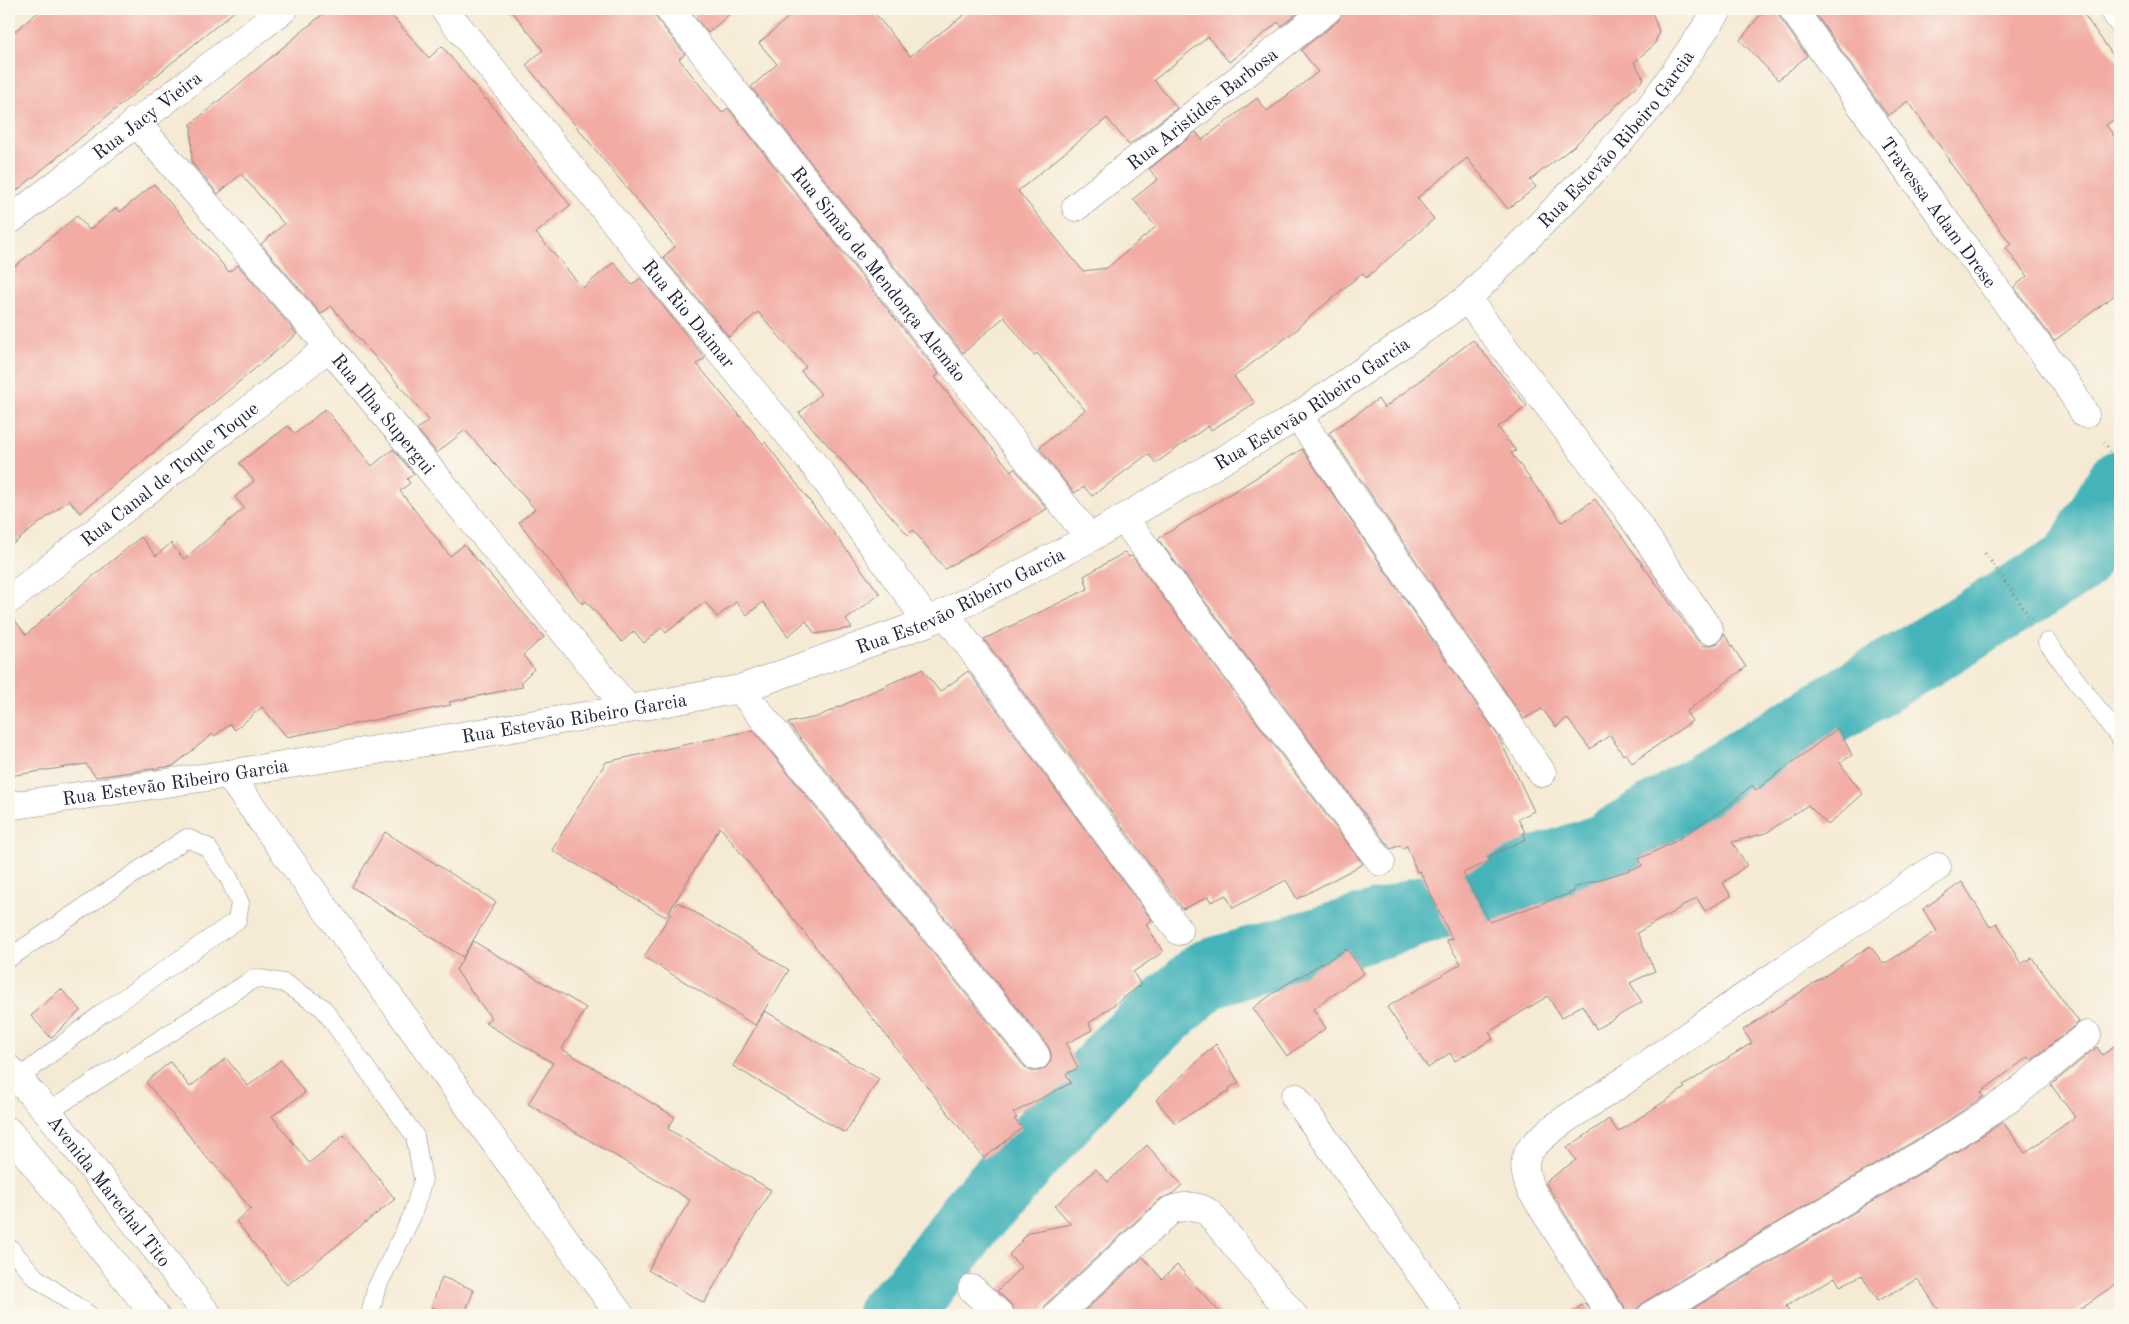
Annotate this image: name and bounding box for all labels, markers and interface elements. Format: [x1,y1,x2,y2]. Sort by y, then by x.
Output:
street label: Rua Aristides Barbosa [1125,45,1283,175]
street label: Rua Estevão Ribeiro Garcia [1536,47,1699,233]
street label: Rua Jacy Vieira [90,69,207,165]
street label: Travessa Adam Drese [1875,135,1999,292]
street label: Rua Simão de Mendonça Alemão [786,164,969,386]
street label: Rua Rio Daimar [638,257,737,373]
street label: Rua Estevão Ribeiro Garcia [1212,334,1414,475]
street label: Rua Ilha Supergui [327,351,437,479]
street label: Rua Canal de Toque Toque [78,400,263,551]
street label: Rua Estevão Ribeiro Garcia [854,545,1069,659]
street label: Rua Estevão Ribeiro Garcia [460,692,689,748]
street label: Rua Estevão Ribeiro Garcia [61,757,290,810]
street label: Avenida Marechal Tito [43,1113,173,1271]

